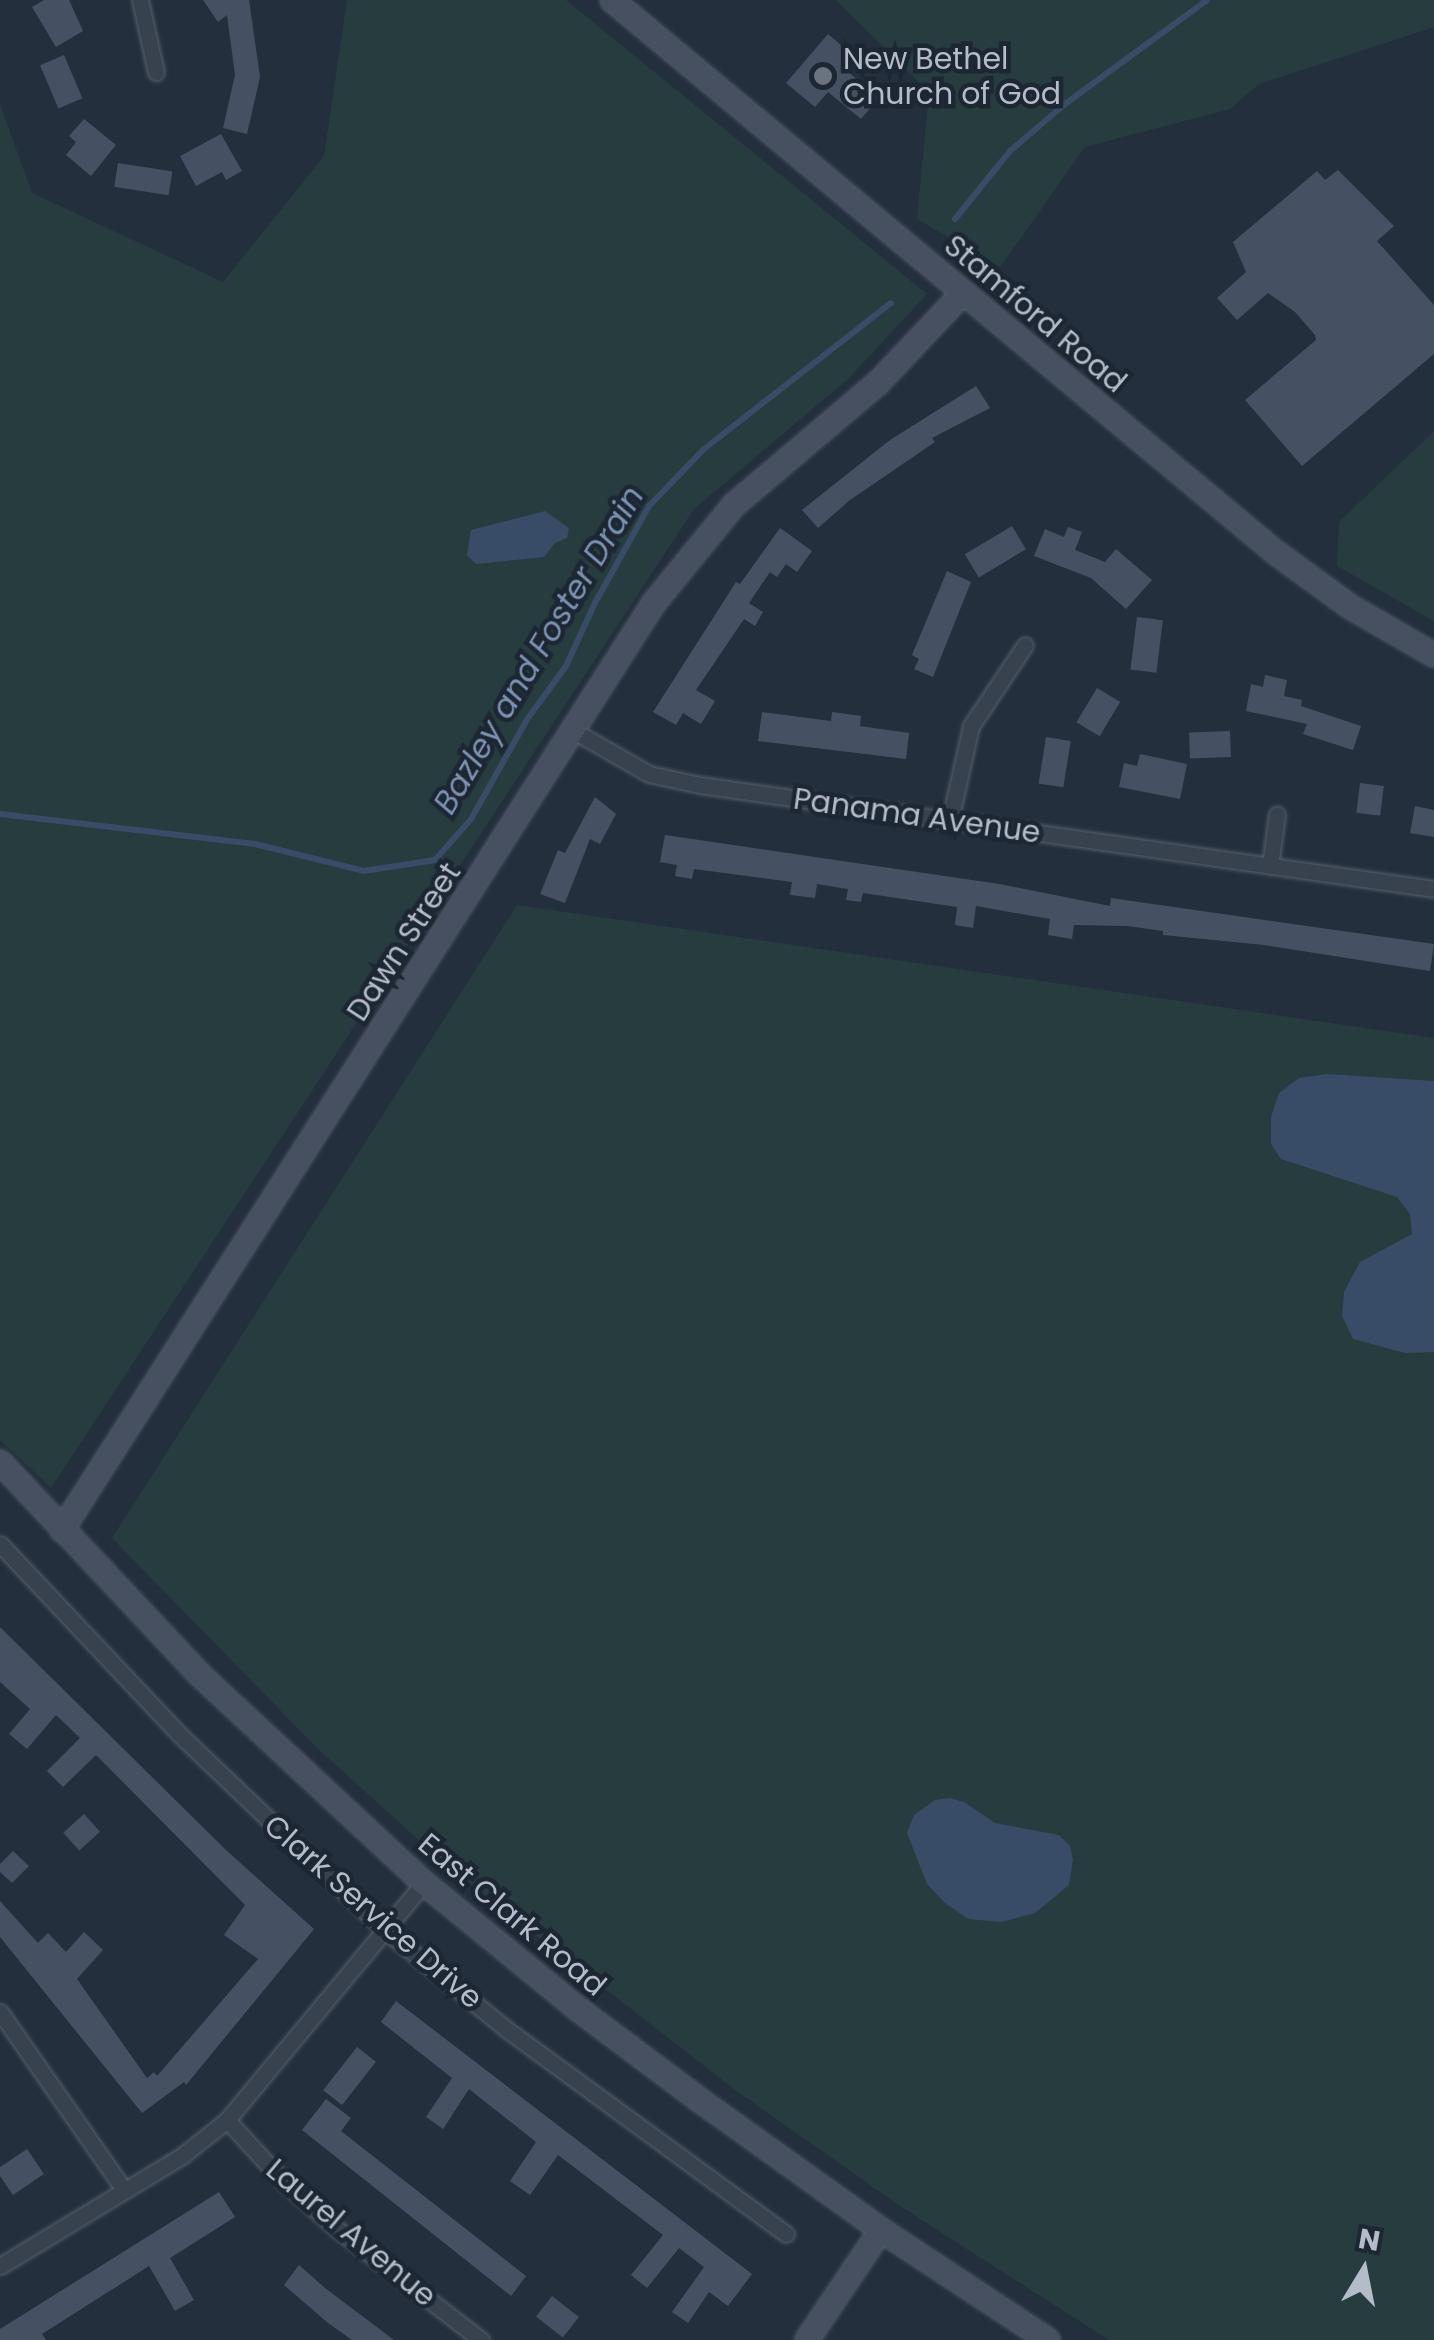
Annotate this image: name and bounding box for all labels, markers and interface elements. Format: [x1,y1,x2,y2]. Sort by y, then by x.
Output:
place label: New Bethel Church of God [843,41,1061,112]
marker: New Bethel Church of God [812,65,834,87]
street label: Stamford Road [937,227,1133,401]
water label: Bazley and Foster Drain [426,479,652,821]
street label: Panama Avenue [791,781,1043,851]
street label: Dawn Street [340,856,468,1028]
street label: Clark Service Drive [257,1808,489,2016]
street label: East Clark Road [411,1826,613,2004]
street label: Laurel Avenue [259,2152,443,2314]
text: N [1356,2219,1383,2261]
north arrow [1314,2220,1414,2320]

